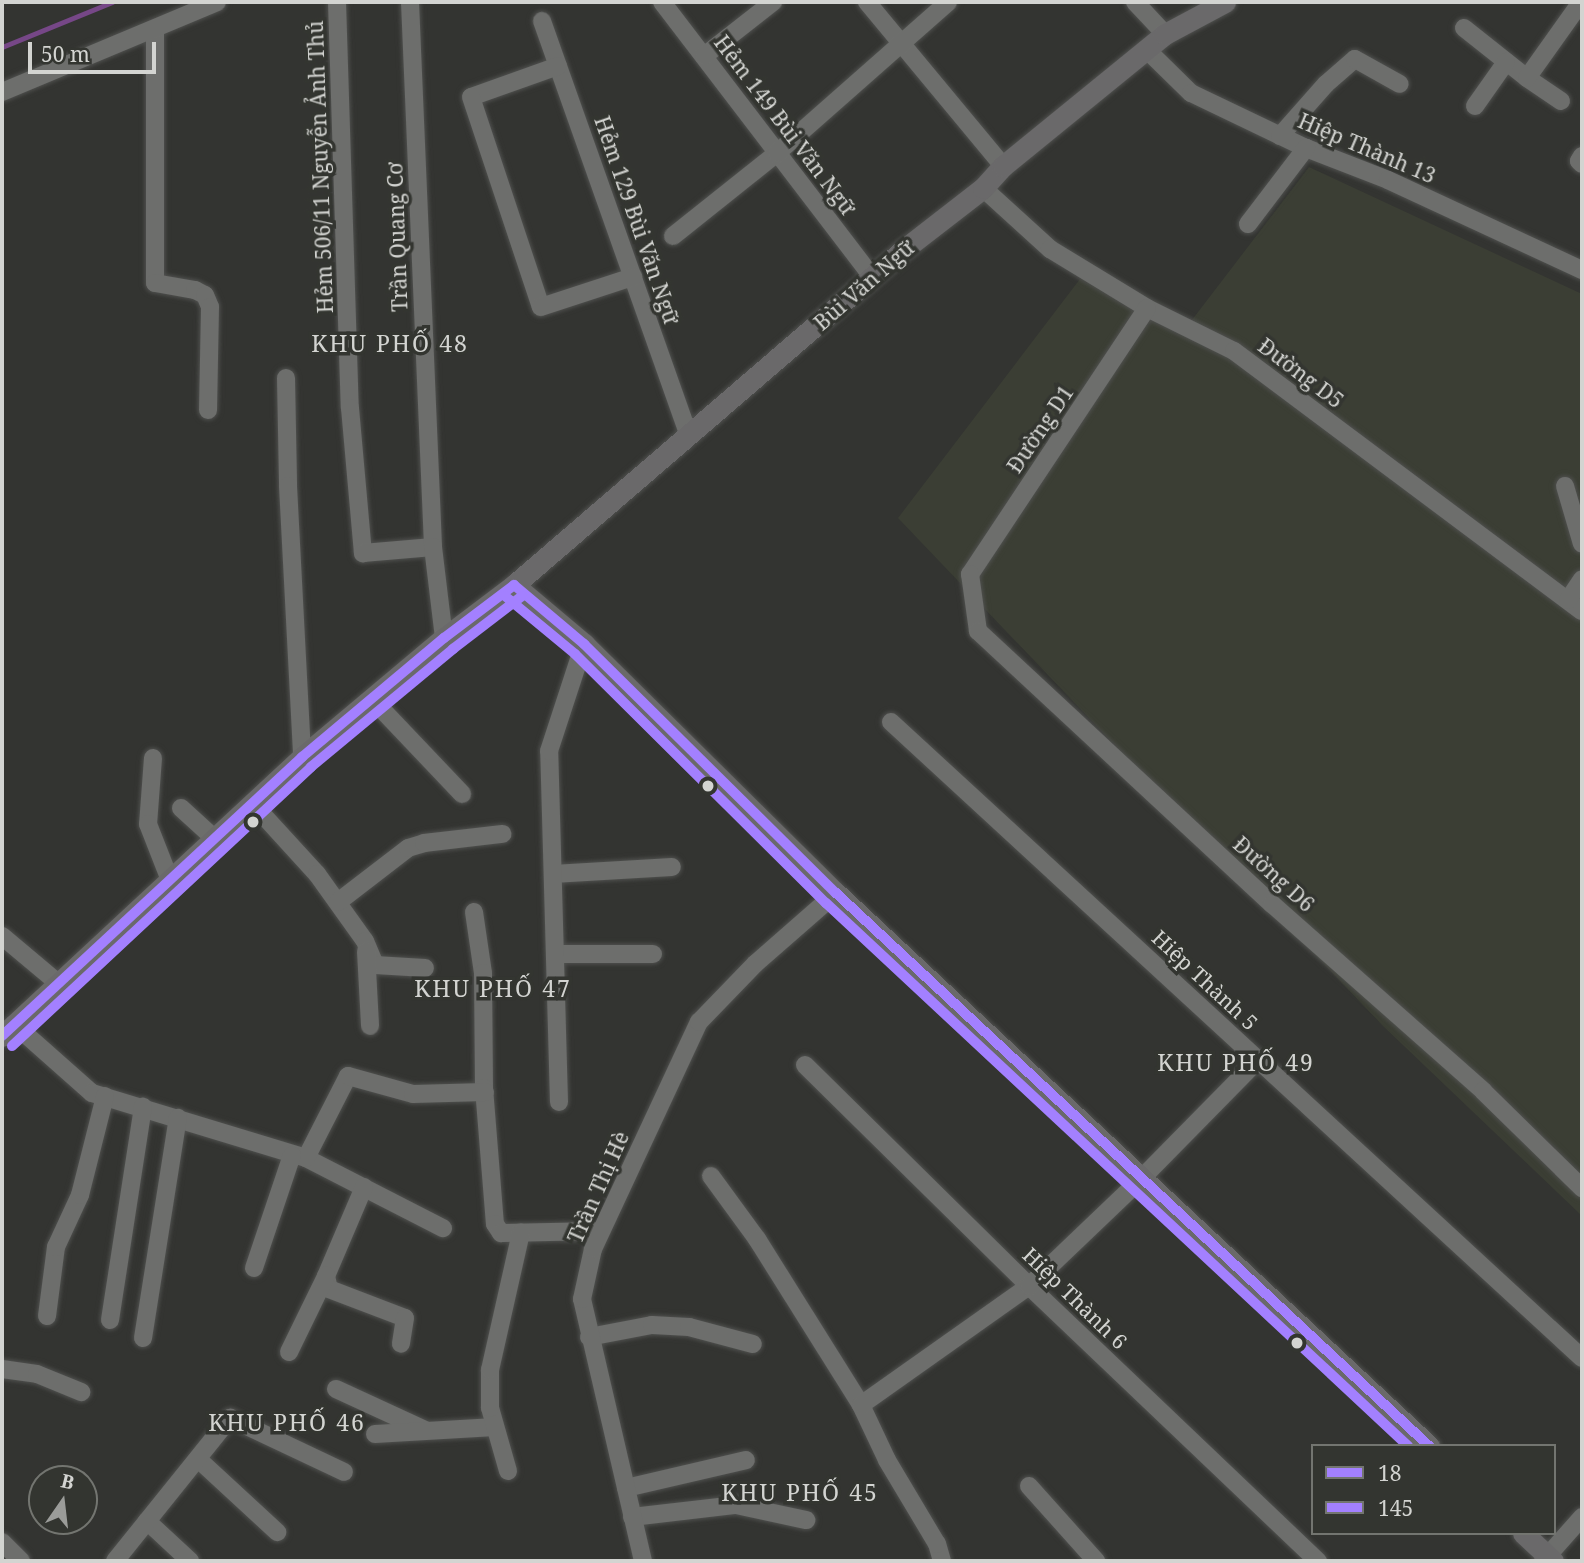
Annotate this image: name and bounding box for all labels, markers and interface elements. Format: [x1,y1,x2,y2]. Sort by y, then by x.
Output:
street label: Hẻm 506/11 Nguyễn Ảnh Thủ [302,20,338,314]
scale bar [32,28,159,72]
street label: Hẻm 149 Bùi Văn Ngữ [709,30,861,220]
text: 50 m [41,40,90,68]
street label: Hiệp Thành 13 [1295,108,1439,188]
street label: Hẻm 129 Bùi Văn Ngữ [590,113,684,327]
street label: Trần Quang Cơ [382,162,412,312]
street label: Bùi Văn Ngữ [809,235,919,335]
district label: KHU PHỐ 48 [312,329,468,357]
street label: Đường D5 [1254,333,1348,413]
street label: Đường D1 [1002,381,1078,477]
unlabelled marker [701,779,715,793]
unlabelled marker [246,815,260,829]
street label: Đường D6 [1228,831,1320,917]
street label: Hiệp Thành 5 [1147,925,1263,1035]
district label: KHU PHỐ 47 [415,974,571,1002]
district label: KHU PHỐ 49 [1158,1048,1314,1076]
street label: Trần Thị Hè [562,1127,634,1247]
street label: Hiệp Thành 6 [1018,1242,1132,1354]
unlabelled marker [1290,1336,1304,1350]
district label: KHU PHỐ 46 [209,1408,365,1436]
legend [1311,1444,1556,1535]
text: 18 [1378,1459,1401,1487]
north arrow [28,1465,98,1535]
text: B [58,1467,77,1496]
district label: KHU PHỐ 45 [722,1478,878,1506]
text: 145 [1378,1494,1413,1522]

